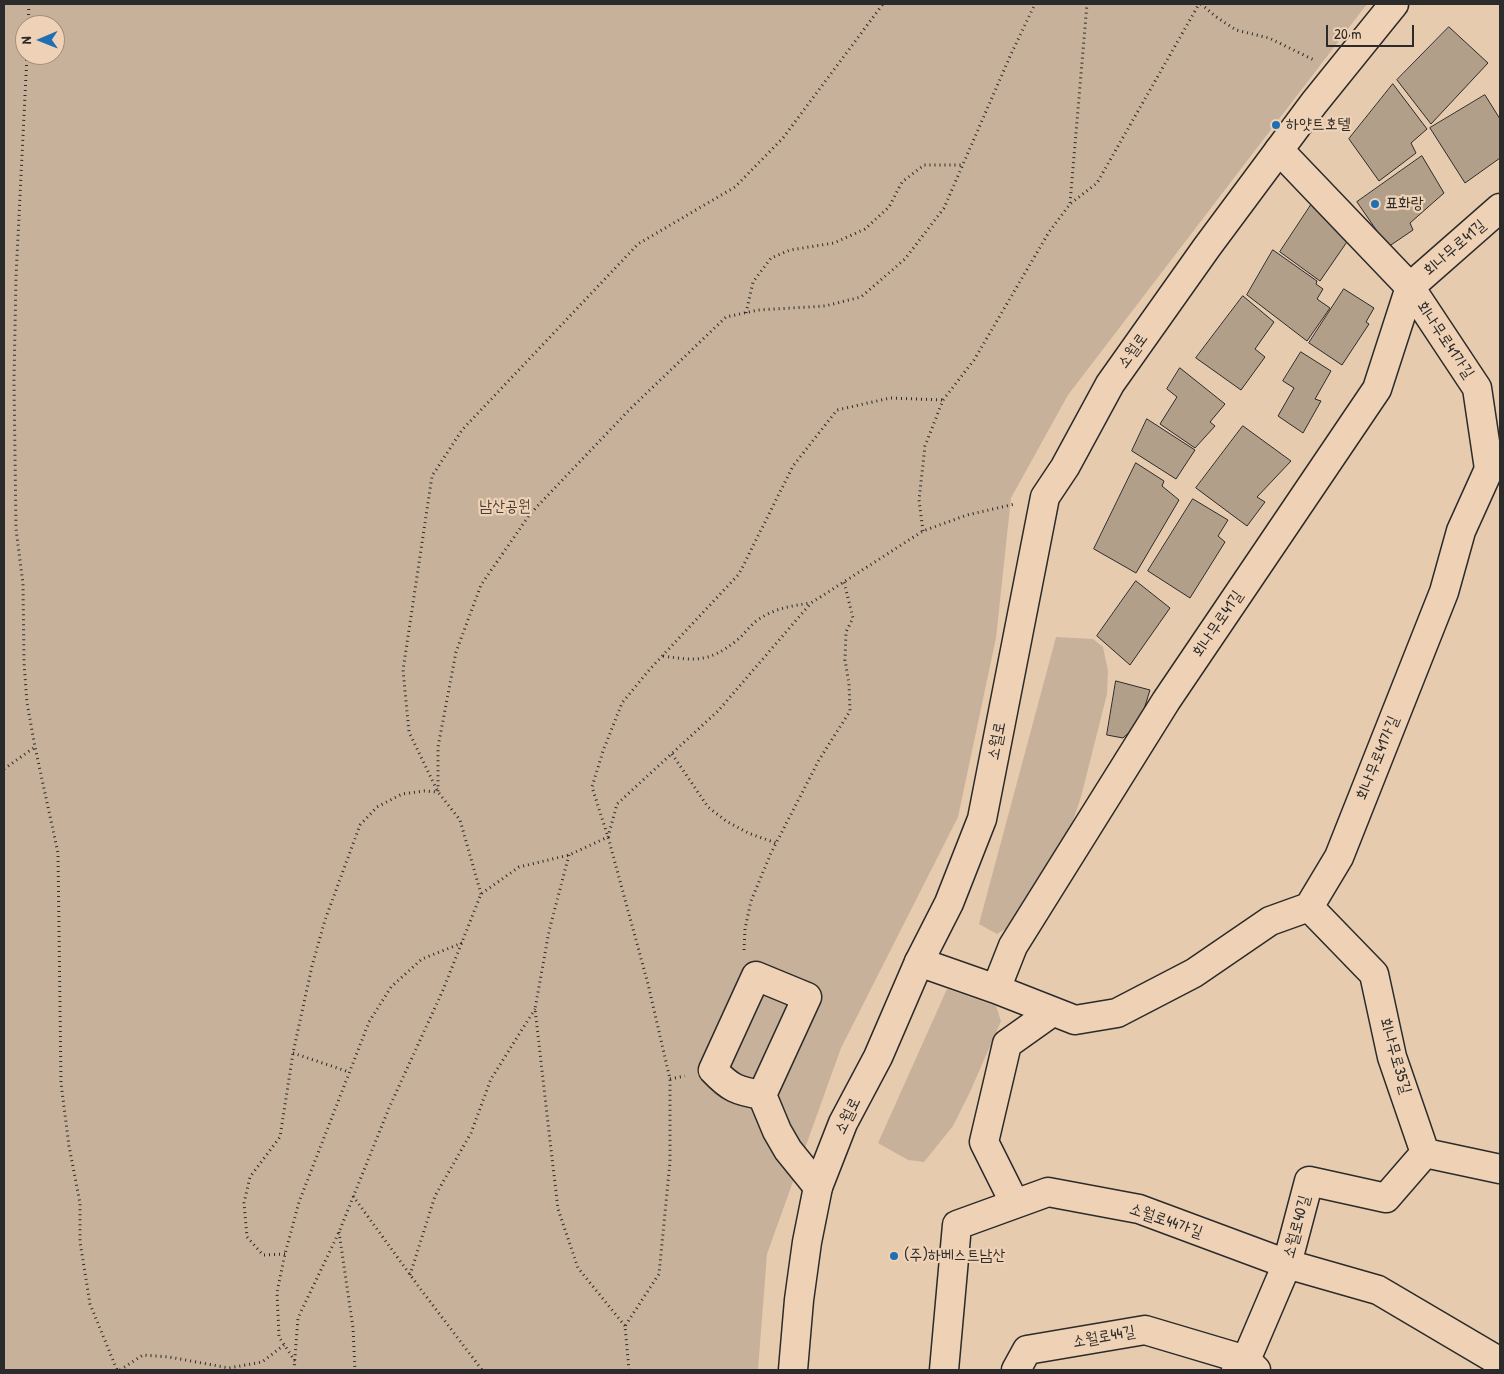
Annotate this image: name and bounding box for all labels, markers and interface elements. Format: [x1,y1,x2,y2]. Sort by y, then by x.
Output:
north arrow [15,15,65,65]
scale bar [1329,15,1416,47]
text: 20 m [1334,23,1361,44]
text: N [16,36,35,44]
place label: 하얏트호텔 [1286,115,1350,135]
marker: 하얏트호텔 [1270,119,1282,131]
place label: 표화랑 [1385,194,1424,214]
marker: 표화랑 [1369,198,1381,210]
street label: 회나무로41길 [1420,216,1490,280]
street label: 회나무로41가길 [1412,298,1478,382]
street label: 소월로 [1114,330,1152,372]
park label: 남산공원 [479,497,531,517]
street label: 회나무로41길 [1189,587,1247,661]
street label: 회나무로41가길 [1352,713,1404,803]
street label: 소월로 [984,720,1010,762]
street label: 회나무로35길 [1375,1016,1415,1096]
street label: 소월로 [831,1094,865,1138]
street label: 소월로40길 [1279,1193,1315,1261]
street label: 소월로44가길 [1127,1199,1205,1243]
place label: (주)하베스트남산 [904,1246,1005,1266]
marker: (주)하베스트남산 [888,1250,900,1262]
street label: 소월로44길 [1071,1322,1137,1352]

